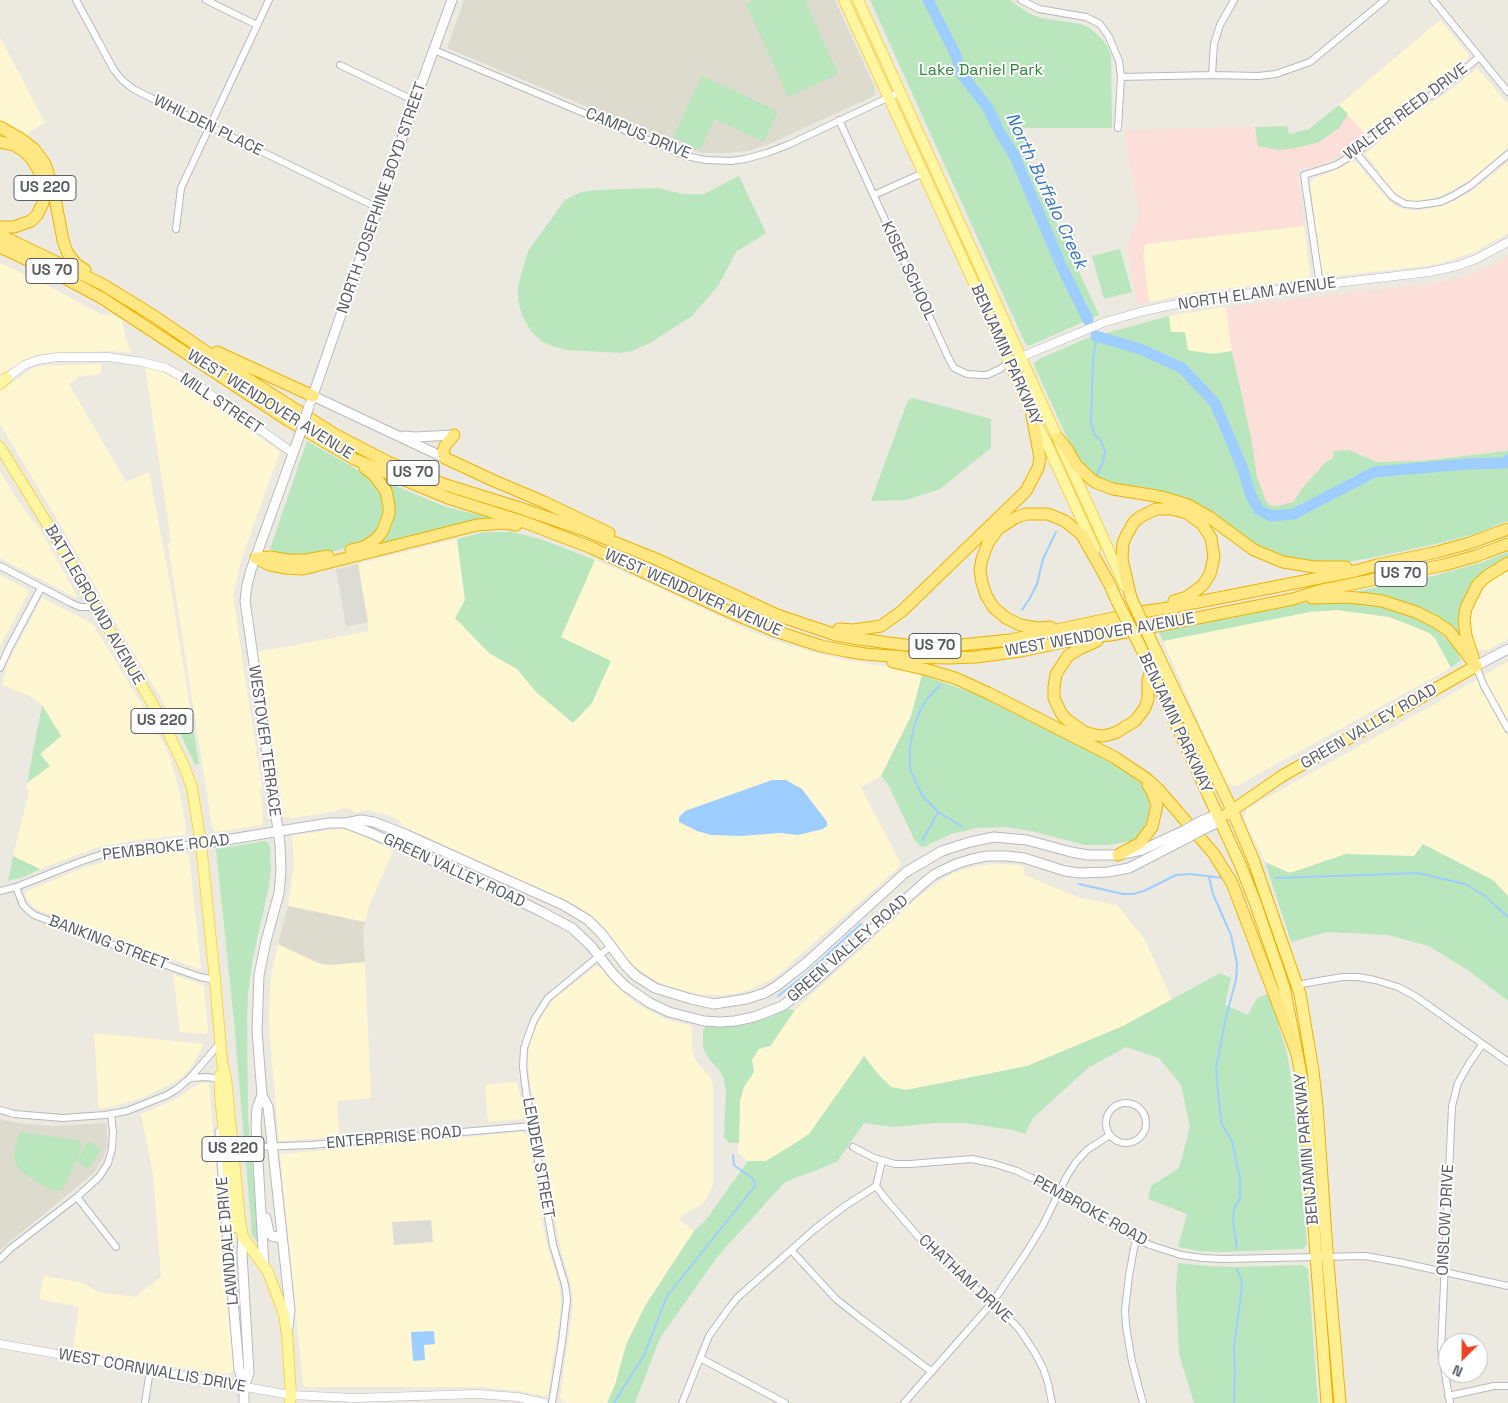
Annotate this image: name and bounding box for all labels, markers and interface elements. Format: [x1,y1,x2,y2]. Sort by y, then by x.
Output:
street label: WALTER REED DRIVE [1340,59,1472,165]
park label: Lake Daniel Park [919,61,1043,81]
street label: NORTH JOSEPHINE BOYD STREET [333,80,431,316]
street label: WHILDEN PLACE [150,91,266,161]
street label: CAMPUS DRIVE [583,104,693,164]
water label: North Buffalo Creek [1000,109,1092,273]
road number: US 220 [14,176,76,200]
street label: KISER SCHOOL [877,218,939,324]
road number: US 70 [26,258,78,284]
street label: NORTH ELAM AVENUE [1177,273,1337,315]
street label: BENJAMIN PARKWAY [966,281,1046,429]
street label: WEST WENDOVER AVENUE [183,346,357,464]
street label: MILL STREET [176,369,266,439]
road number: US 70 [387,460,439,486]
street label: BATTLEGROUND AVENUE [40,522,148,688]
street label: WEST WENDOVER AVENUE [601,545,785,641]
road number: US 70 [1375,562,1427,586]
street label: WEST WENDOVER AVENUE [1004,609,1196,661]
road number: US 70 [909,634,961,658]
street label: BENJAMIN PARKWAY [1134,650,1216,796]
street label: WESTOVER TERRACE [244,664,284,818]
street label: GREEN VALLEY ROAD [1297,680,1441,774]
road number: US 220 [131,708,193,734]
street label: GREEN VALLEY ROAD [380,830,528,912]
street label: PEMBROKE ROAD [101,831,231,865]
street label: GREEN VALLEY ROAD [783,891,913,1007]
street label: BANKING STREET [46,911,170,975]
street label: BENJAMIN PARKWAY [1291,1072,1323,1226]
street label: LENDEW STREET [518,1096,558,1220]
street label: ENTERPRISE ROAD [325,1123,463,1153]
road number: US 220 [202,1136,264,1162]
street label: ONSLOW DRIVE [1433,1164,1459,1276]
street label: PEMBROKE ROAD [1029,1172,1151,1250]
street label: LAWNDALE DRIVE [213,1176,243,1306]
street label: CHATHAM DRIVE [914,1231,1016,1327]
north arrow [1438,1333,1488,1383]
street label: WEST CORNWALLIS DRIVE [57,1345,247,1397]
text: N [1450,1361,1465,1381]

